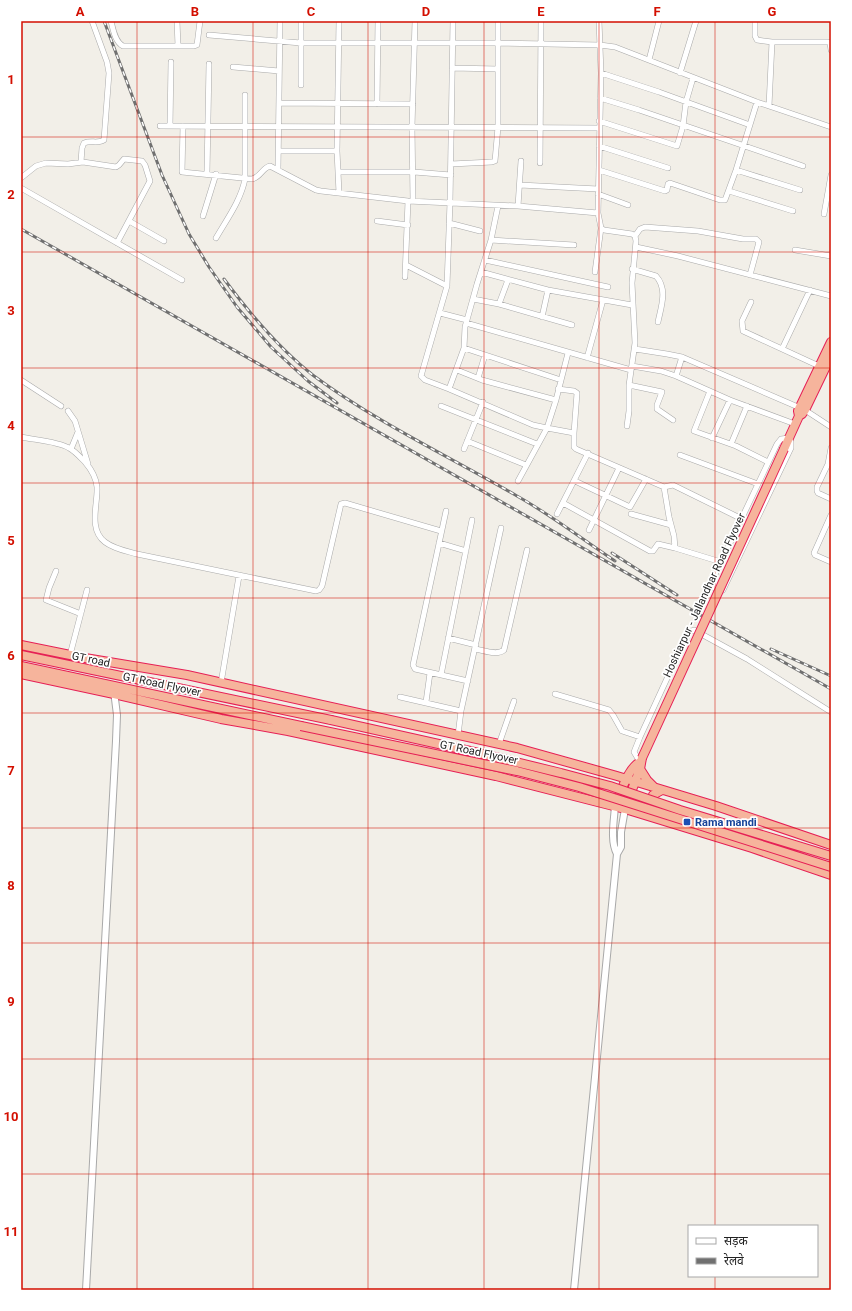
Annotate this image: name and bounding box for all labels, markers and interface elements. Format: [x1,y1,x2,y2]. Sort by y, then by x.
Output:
text: A [76,4,85,19]
text: B [191,4,199,19]
text: C [307,4,316,19]
text: D [422,4,430,19]
text: E [537,4,545,19]
text: F [653,4,661,19]
text: G [768,4,777,19]
text: 1 [7,72,15,87]
text: 2 [7,187,15,202]
text: 3 [7,303,15,318]
text: 4 [7,418,15,433]
street label: Hoshiarpur - Jallandhar Road Flyover [661,511,748,679]
text: 5 [7,533,15,548]
text: 6 [7,648,15,663]
street label: GT road [71,649,111,670]
street label: GT Road Flyover [122,670,202,699]
street label: GT Road Flyover [439,738,519,767]
text: 7 [7,763,15,778]
place label: Rama mandi [695,816,757,829]
marker: Rama mandi [682,817,692,827]
text: 8 [7,878,15,893]
text: 9 [7,994,15,1009]
text: 10 [4,1109,18,1124]
text: 11 [4,1224,18,1239]
legend [688,1225,818,1277]
text: सड़क [724,1234,749,1248]
text: रेलवे [724,1253,744,1268]

